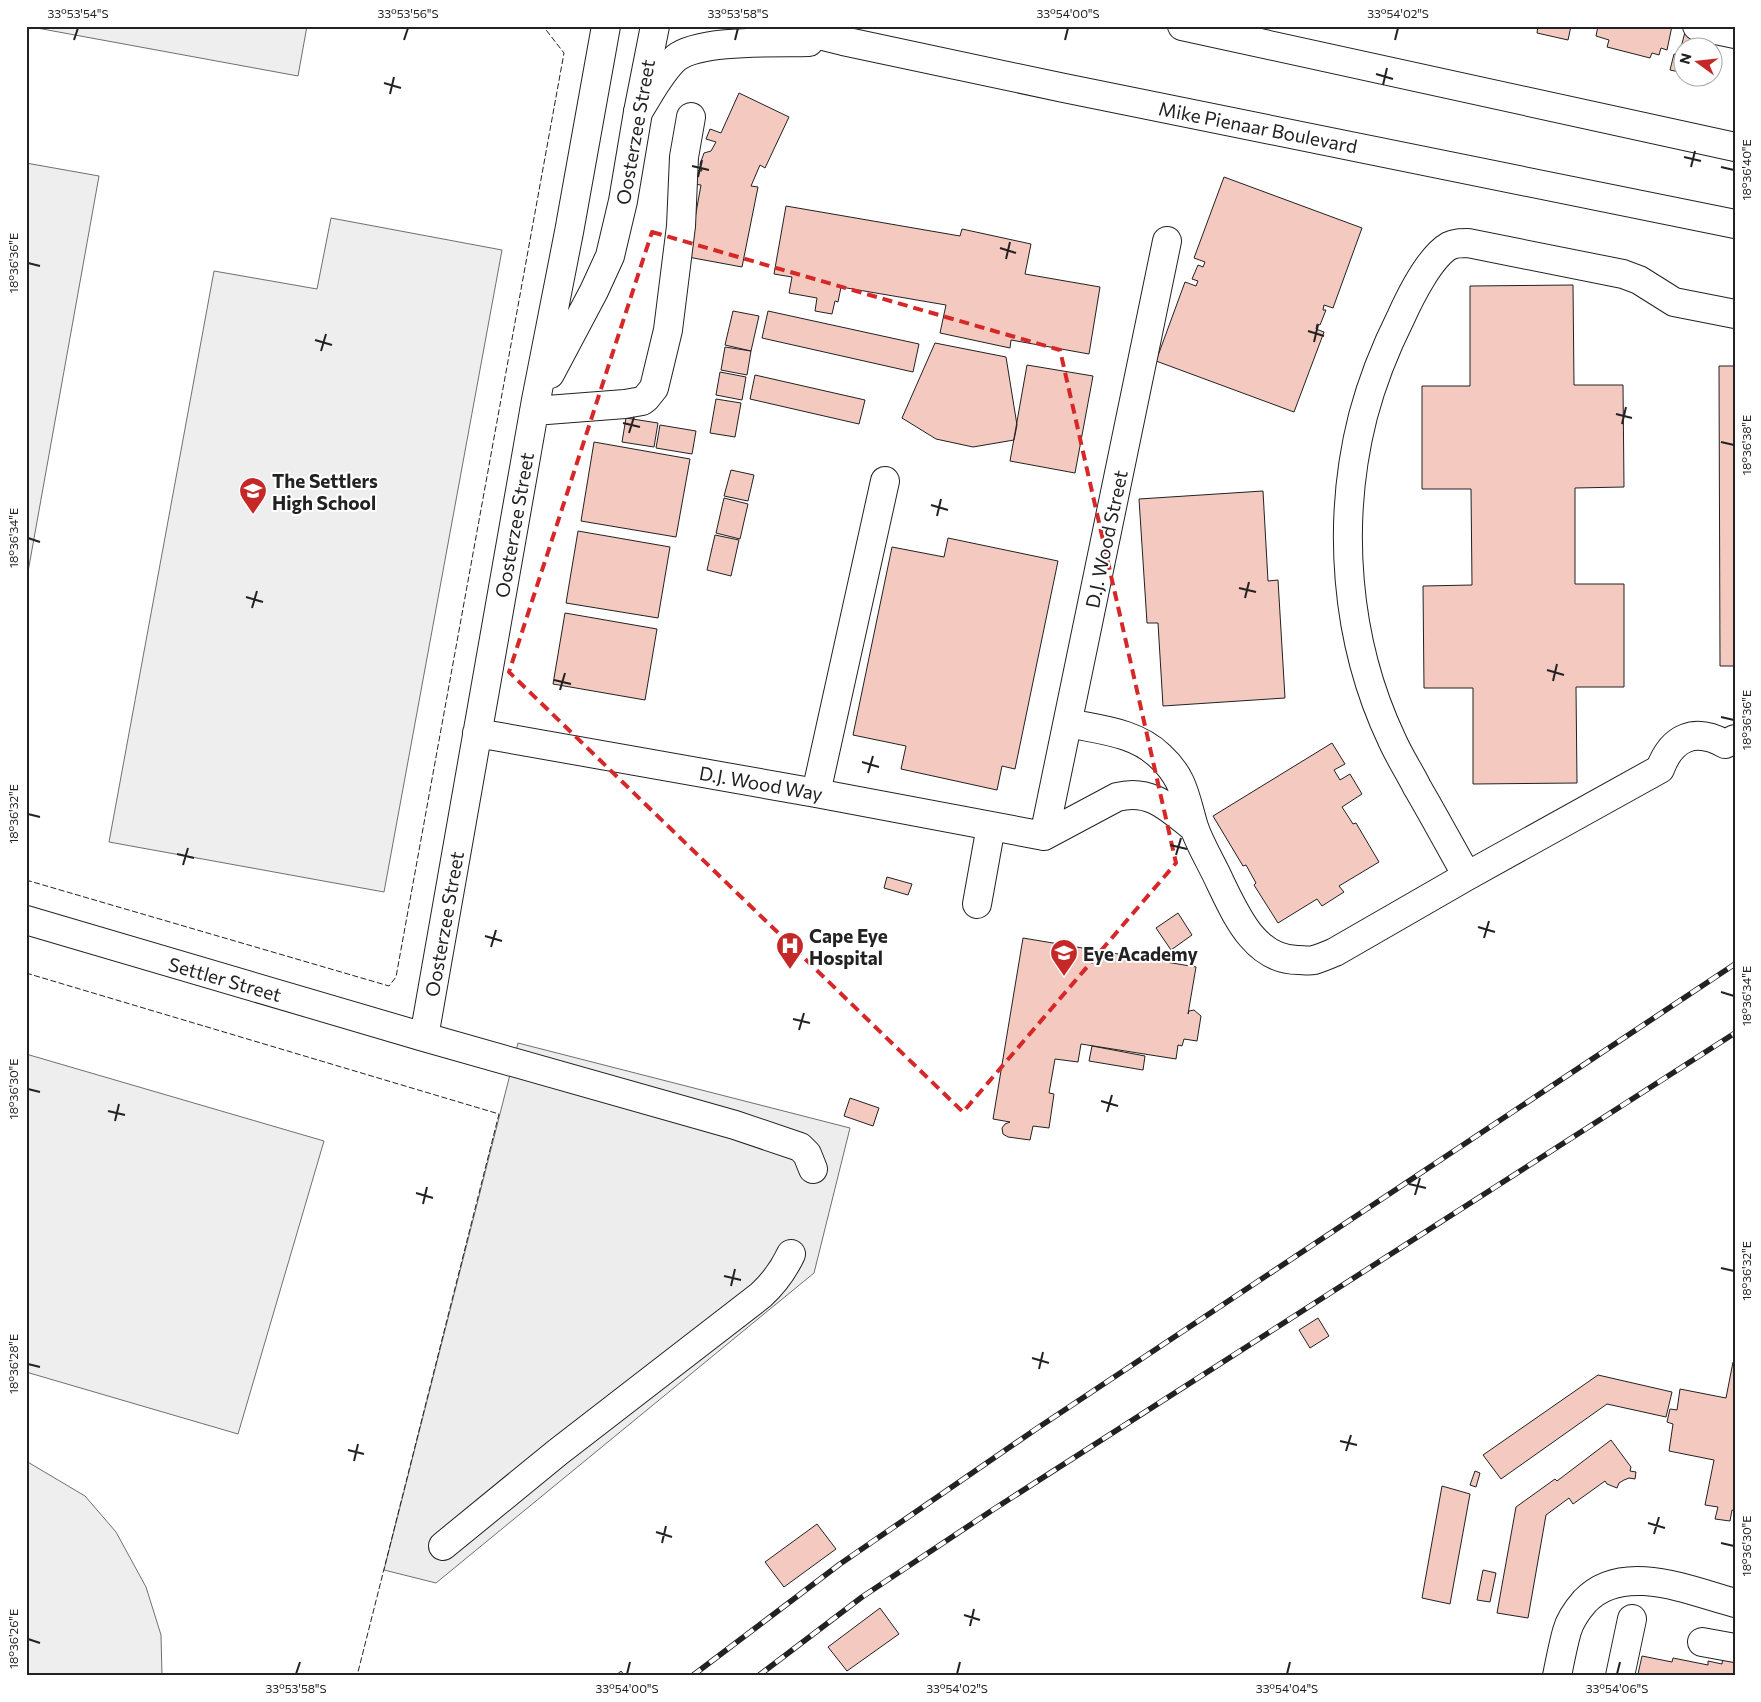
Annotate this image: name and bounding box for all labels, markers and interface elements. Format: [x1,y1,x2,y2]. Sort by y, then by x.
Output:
text: 33°53'54"S [47,6,109,20]
text: 33°53'56"S [377,6,439,20]
text: 33°53'58"S [707,6,769,20]
text: 33°54'00"S [1037,6,1099,20]
text: 33°54'02"S [1367,6,1429,20]
north arrow [1674,38,1724,88]
text: N [1675,51,1695,66]
street label: Oosterzee Street [611,57,659,207]
street label: Mike Pienaar Boulevard [1157,96,1359,158]
text: 18°36'40"E [1739,139,1753,201]
text: 18°36'36"E [6,233,20,293]
text: 18°36'38"E [1739,415,1753,475]
street label: Oosterzee Street [490,450,538,600]
street label: D.J. Wood Street [1080,468,1132,610]
place label: The Settlers High School [272,469,378,514]
school or university icon: The Settlers High School [238,476,268,515]
text: 18°36'34"E [6,508,20,568]
text: 18°36'36"E [1739,690,1753,750]
street label: D.J. Wood Way [697,761,825,805]
text: 18°36'32"E [6,784,20,844]
street label: Oosterzee Street [420,849,468,999]
place label: Cape Eye Hospital [809,924,888,969]
hospital icon: Cape Eye Hospital [775,931,805,970]
school or university icon: Eye Academy [1049,938,1079,977]
place label: Eye Academy [1083,942,1198,965]
street label: Settler Street [166,952,284,1006]
text: 18°36'34"E [1739,966,1753,1026]
text: 18°36'30"E [6,1059,20,1119]
text: 18°36'32"E [1739,1241,1753,1301]
text: 18°36'28"E [6,1334,20,1394]
text: 18°36'30"E [1739,1516,1753,1576]
text: 18°36'26"E [6,1609,20,1669]
text: 33°53'58"S [265,1681,327,1695]
text: 33°54'00"S [596,1681,658,1695]
text: 33°54'02"S [926,1681,988,1695]
text: 33°54'04"S [1256,1681,1318,1695]
text: 33°54'06"S [1586,1681,1648,1695]

